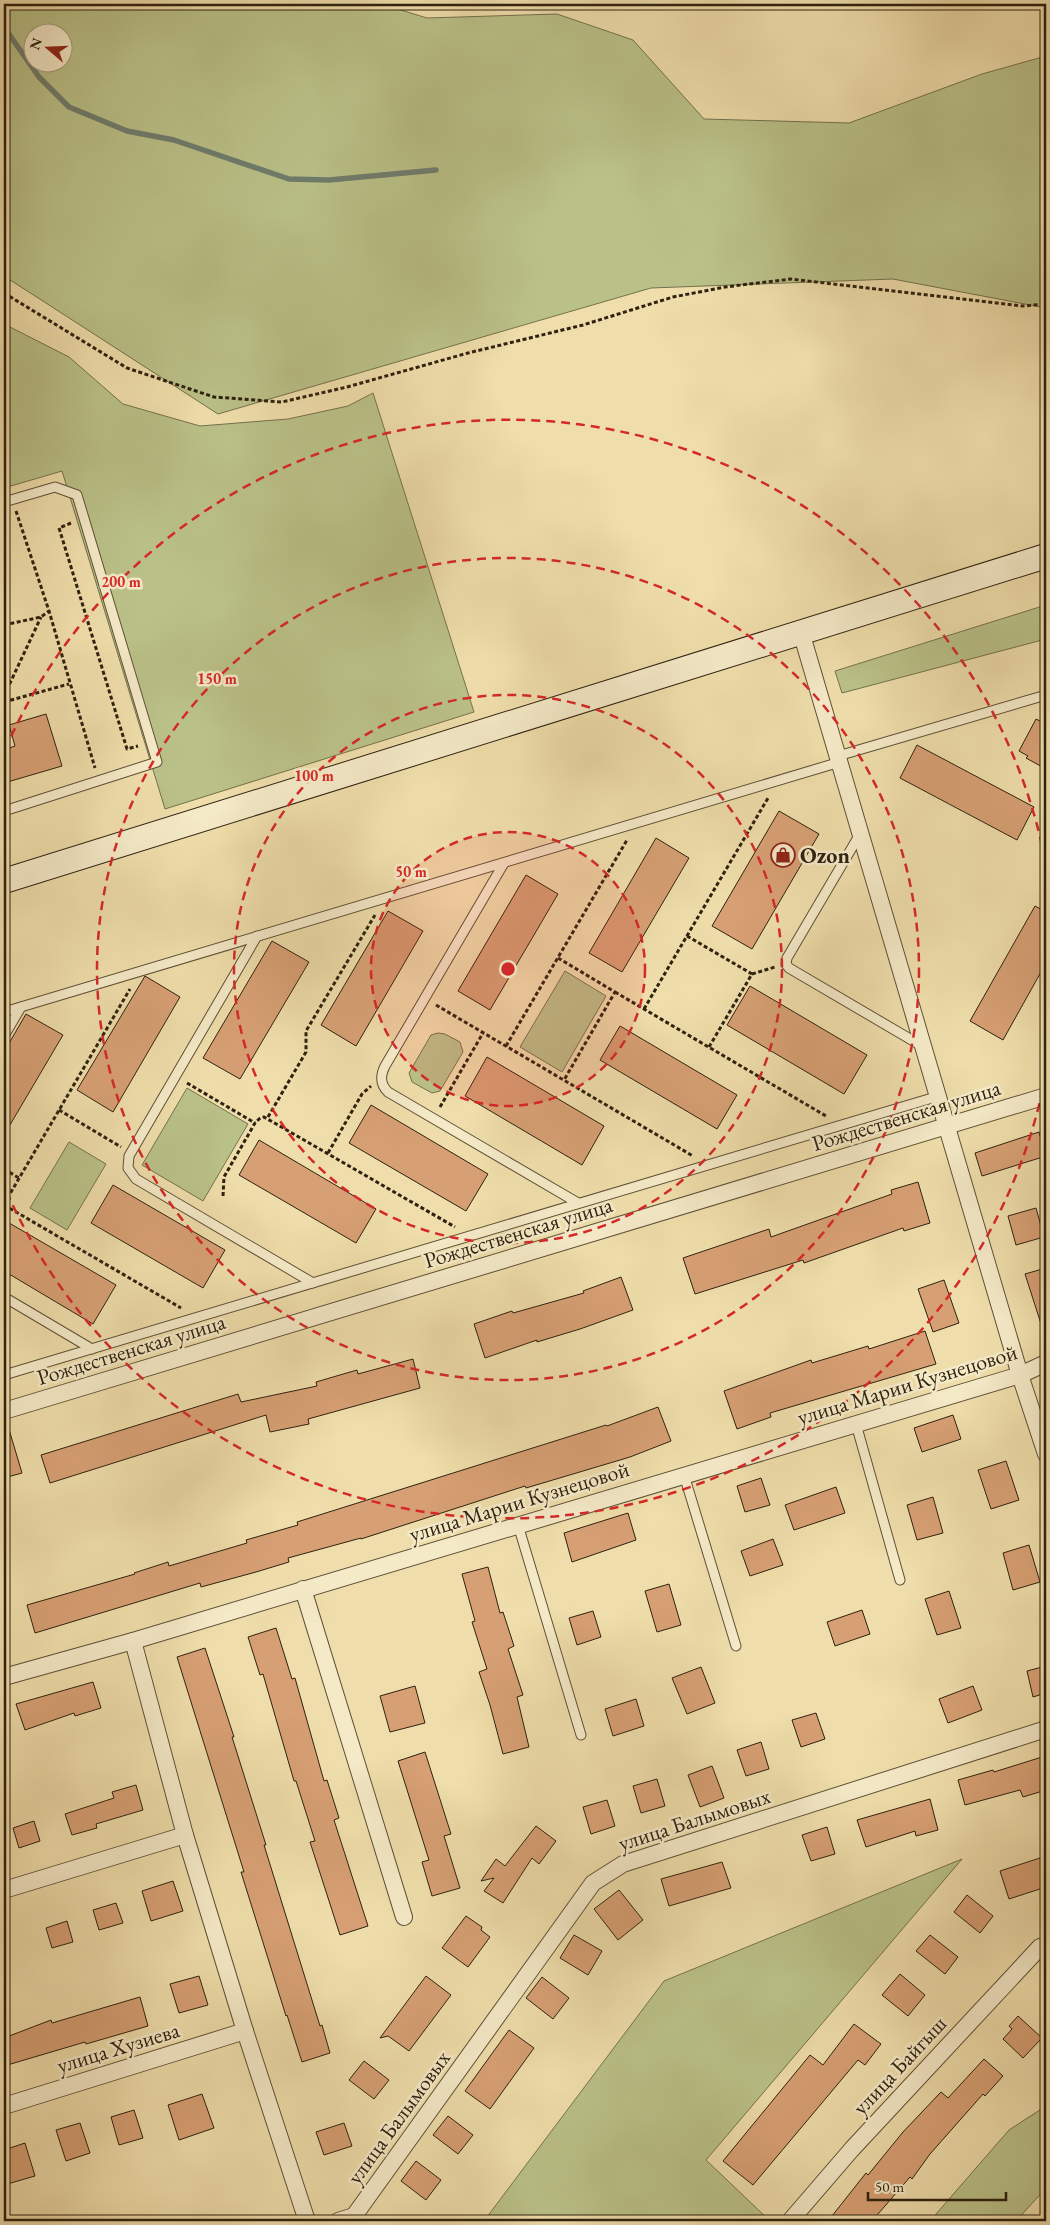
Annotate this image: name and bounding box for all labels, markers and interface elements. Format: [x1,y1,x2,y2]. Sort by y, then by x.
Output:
north arrow [22,22,72,72]
text: N [25,35,46,52]
text: 200 m [101,572,141,591]
text: 150 m [197,669,237,688]
text: 100 m [294,766,334,785]
place label: Ozon [800,841,850,870]
shop icon: Ozon [770,842,796,868]
text: 50 m [395,862,427,881]
centre of rings [499,960,517,978]
street label: Рождественская улица [808,1073,1004,1158]
street label: Рождественская улица [420,1190,616,1275]
street label: Рождественская улица [33,1307,229,1392]
street label: улица Марии Кузнецовой [794,1337,1021,1432]
street label: улица Марии Кузнецовой [406,1454,633,1549]
street label: улица Балымовых [614,1781,774,1858]
street label: улица Байгыш [846,2010,953,2121]
street label: улица Хузиева [53,2015,183,2080]
street label: улица Балымовых [340,2044,457,2190]
scale bar [868,2170,1005,2202]
text: 50 m [875,2177,904,2196]

